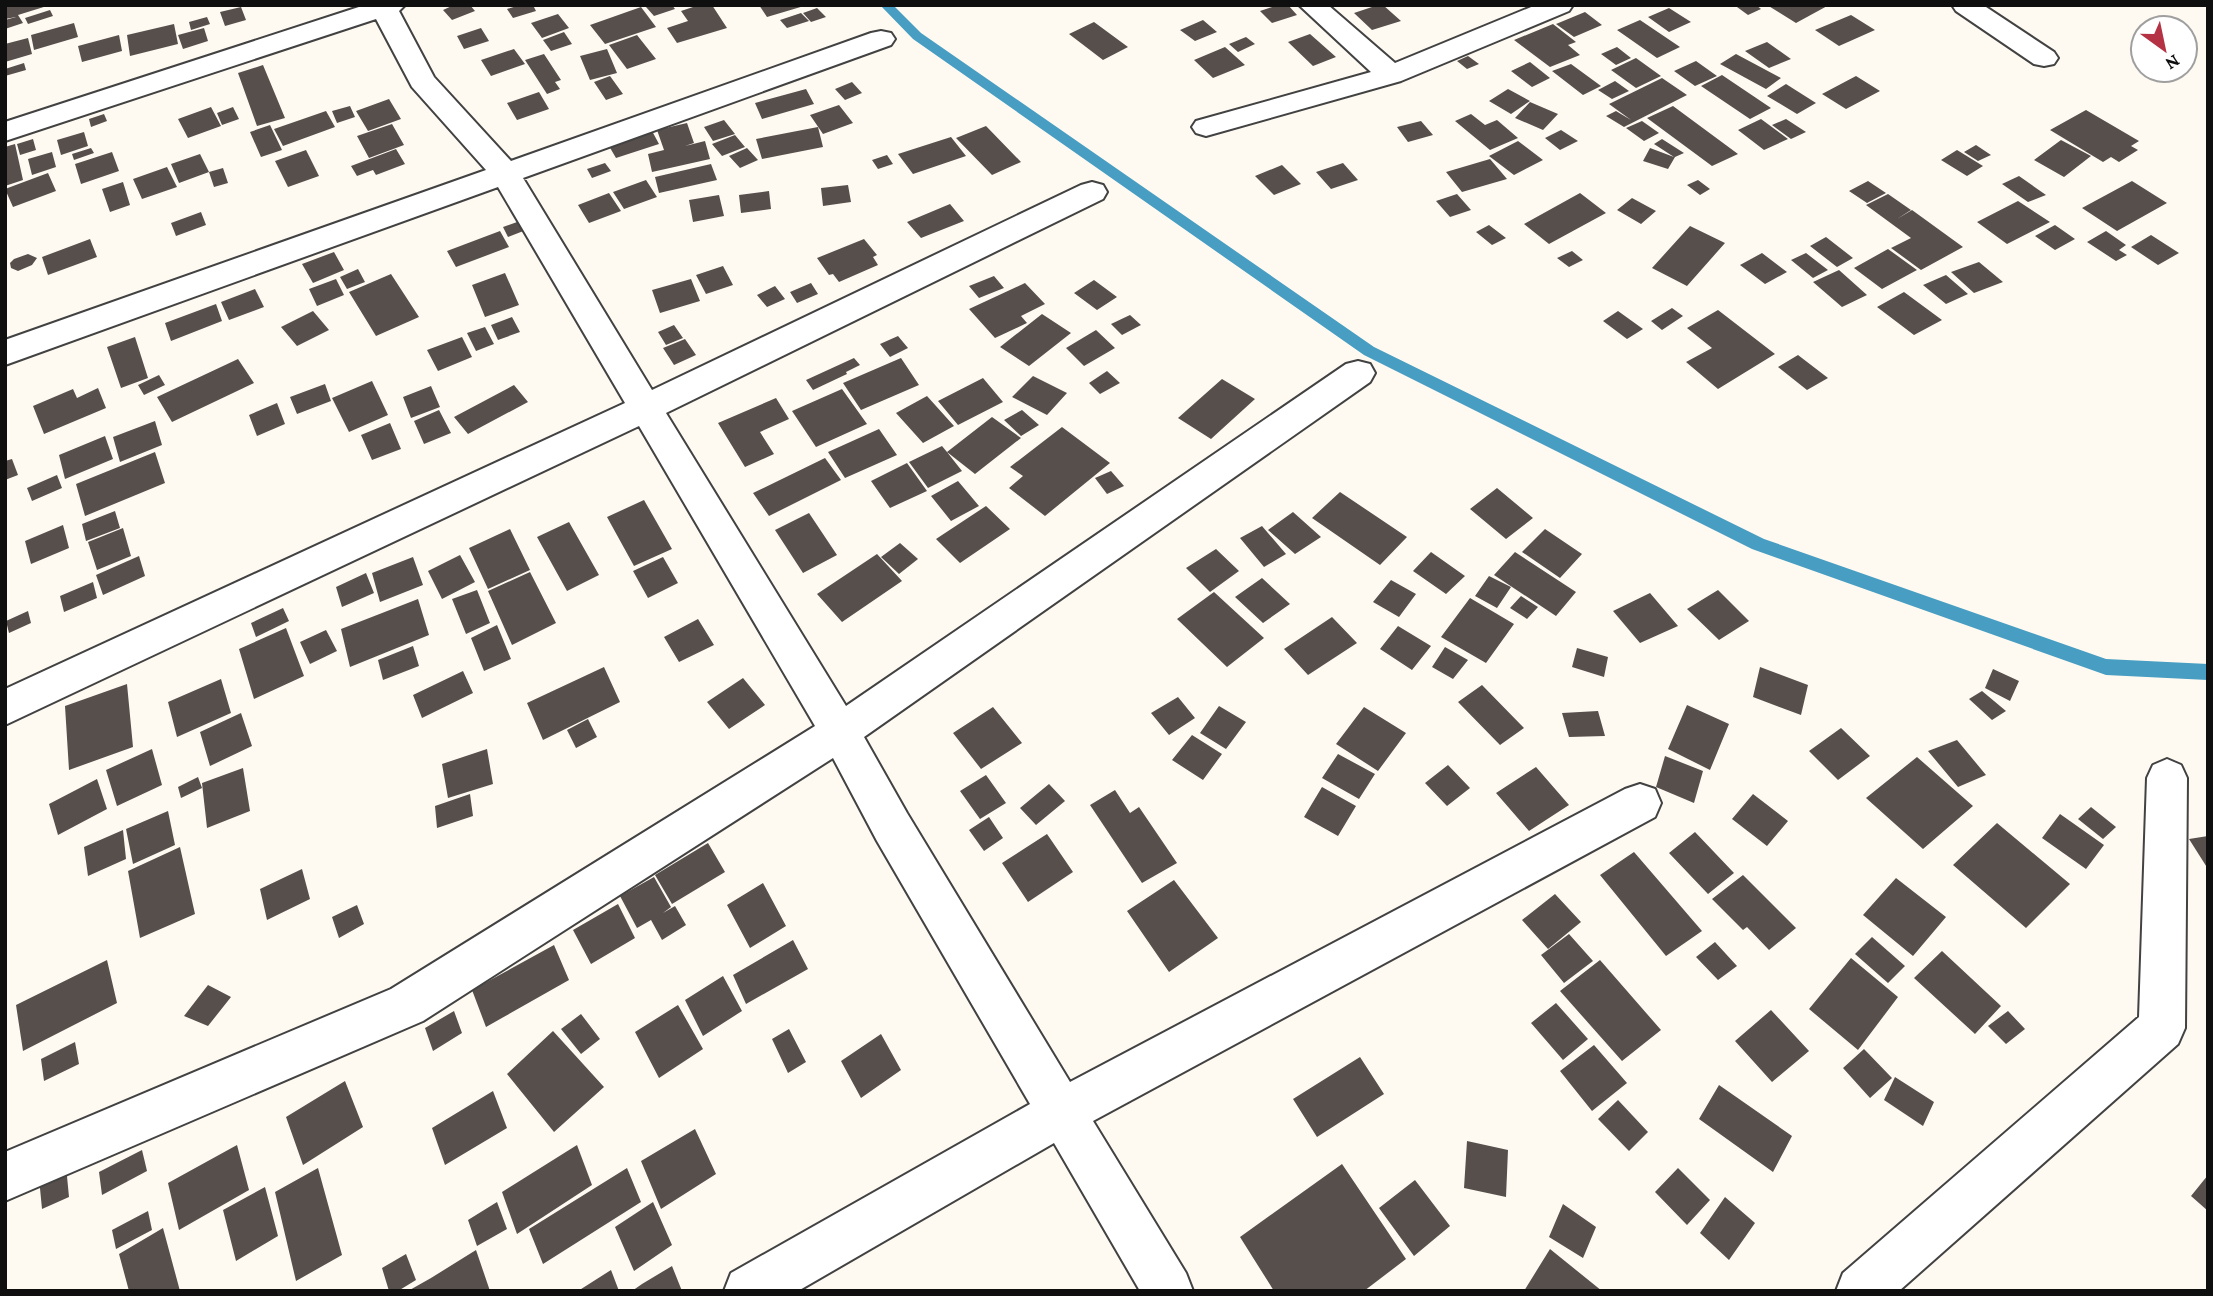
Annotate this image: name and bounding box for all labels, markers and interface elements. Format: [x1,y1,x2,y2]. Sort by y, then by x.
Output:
north arrow [2129,14,2199,84]
text: N [2162,51,2184,75]

